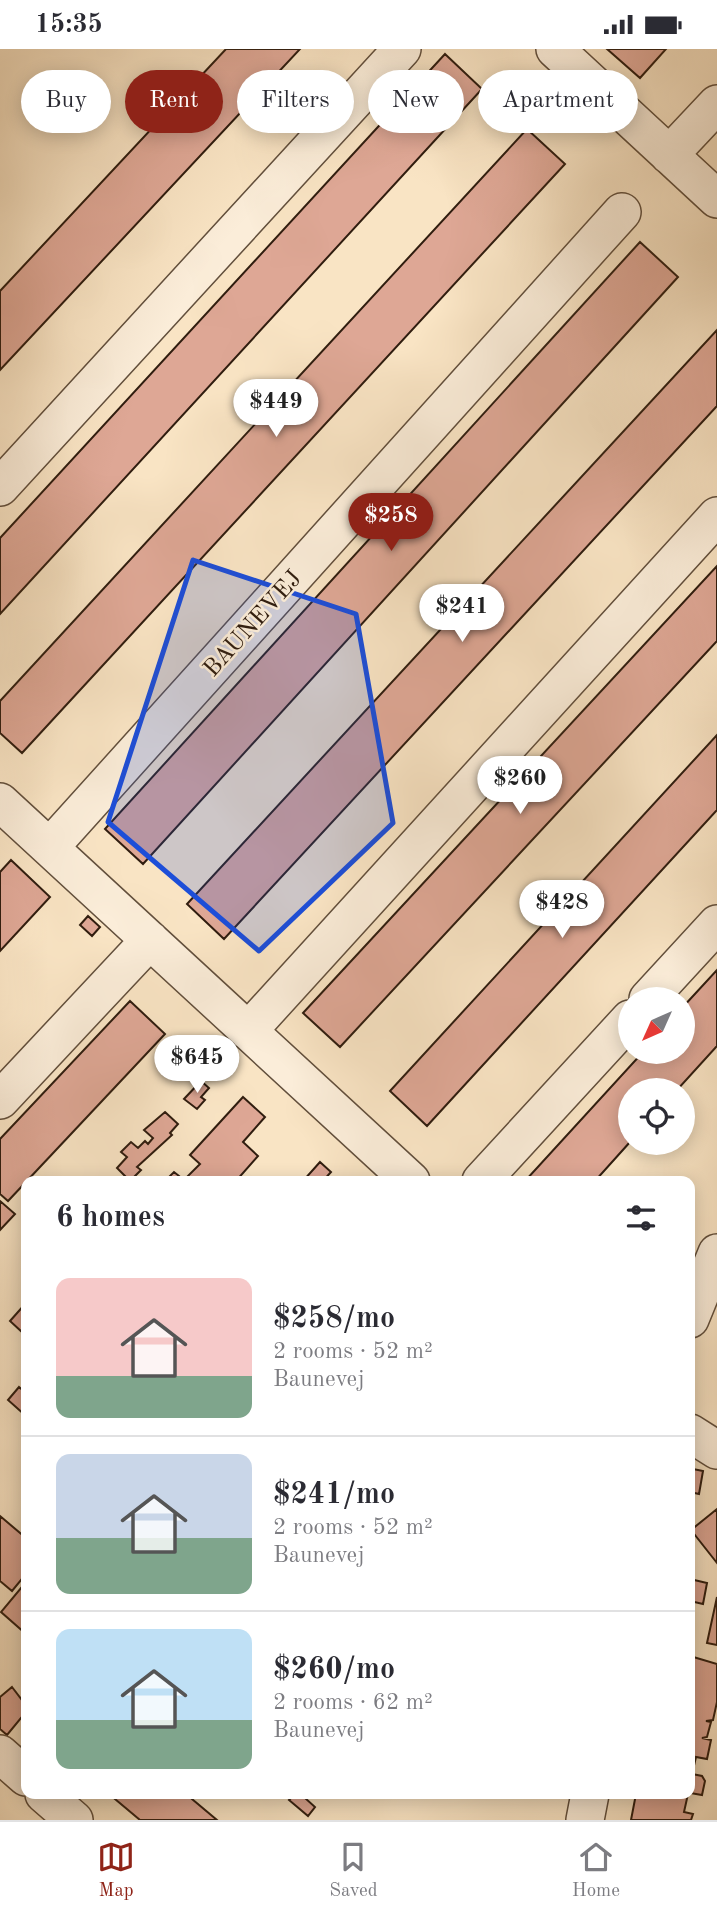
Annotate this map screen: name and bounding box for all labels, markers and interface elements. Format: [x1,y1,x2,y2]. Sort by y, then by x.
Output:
text: 15:35 [35,12,103,38]
chip: Buy [21,70,111,133]
chip: Rent [125,70,223,133]
chip: Filters [237,70,354,133]
chip: New [368,70,464,133]
chip: Apartment [478,70,638,133]
pin: $449 [235,379,317,439]
text: $449 [249,390,303,413]
pin: $258 [350,493,432,553]
text: $258 [364,504,418,527]
street label: BAUNEVEJ [200,567,307,682]
pin: $241 [421,585,503,644]
text: $241 [435,595,489,618]
pin: $260 [479,757,561,816]
text: $260 [493,767,547,790]
pin: $428 [521,881,603,940]
text: $428 [535,891,589,914]
north arrow [618,987,695,1064]
map controls [618,987,695,1155]
pin: $645 [156,1035,238,1095]
text: $645 [170,1046,224,1069]
button: locate [618,1078,695,1155]
icon: filters [622,1199,660,1237]
text: 6 homes [56,1203,165,1233]
text: $258/mo [273,1304,395,1334]
icon: home [112,1306,196,1390]
text: 2 rooms · 52 m² [273,1340,433,1363]
text: Baunevej [273,1368,365,1391]
text: $241/mo [273,1480,395,1510]
icon: home [112,1482,196,1566]
text: 2 rooms · 52 m² [273,1516,433,1539]
text: Baunevej [273,1544,365,1567]
text: $260/mo [273,1655,395,1685]
icon: home [112,1657,196,1741]
text: 2 rooms · 62 m² [273,1691,433,1714]
text: Baunevej [273,1719,365,1742]
tab: Map [97,1838,135,1903]
tab: Saved [329,1838,378,1903]
tab: Home [572,1838,620,1903]

